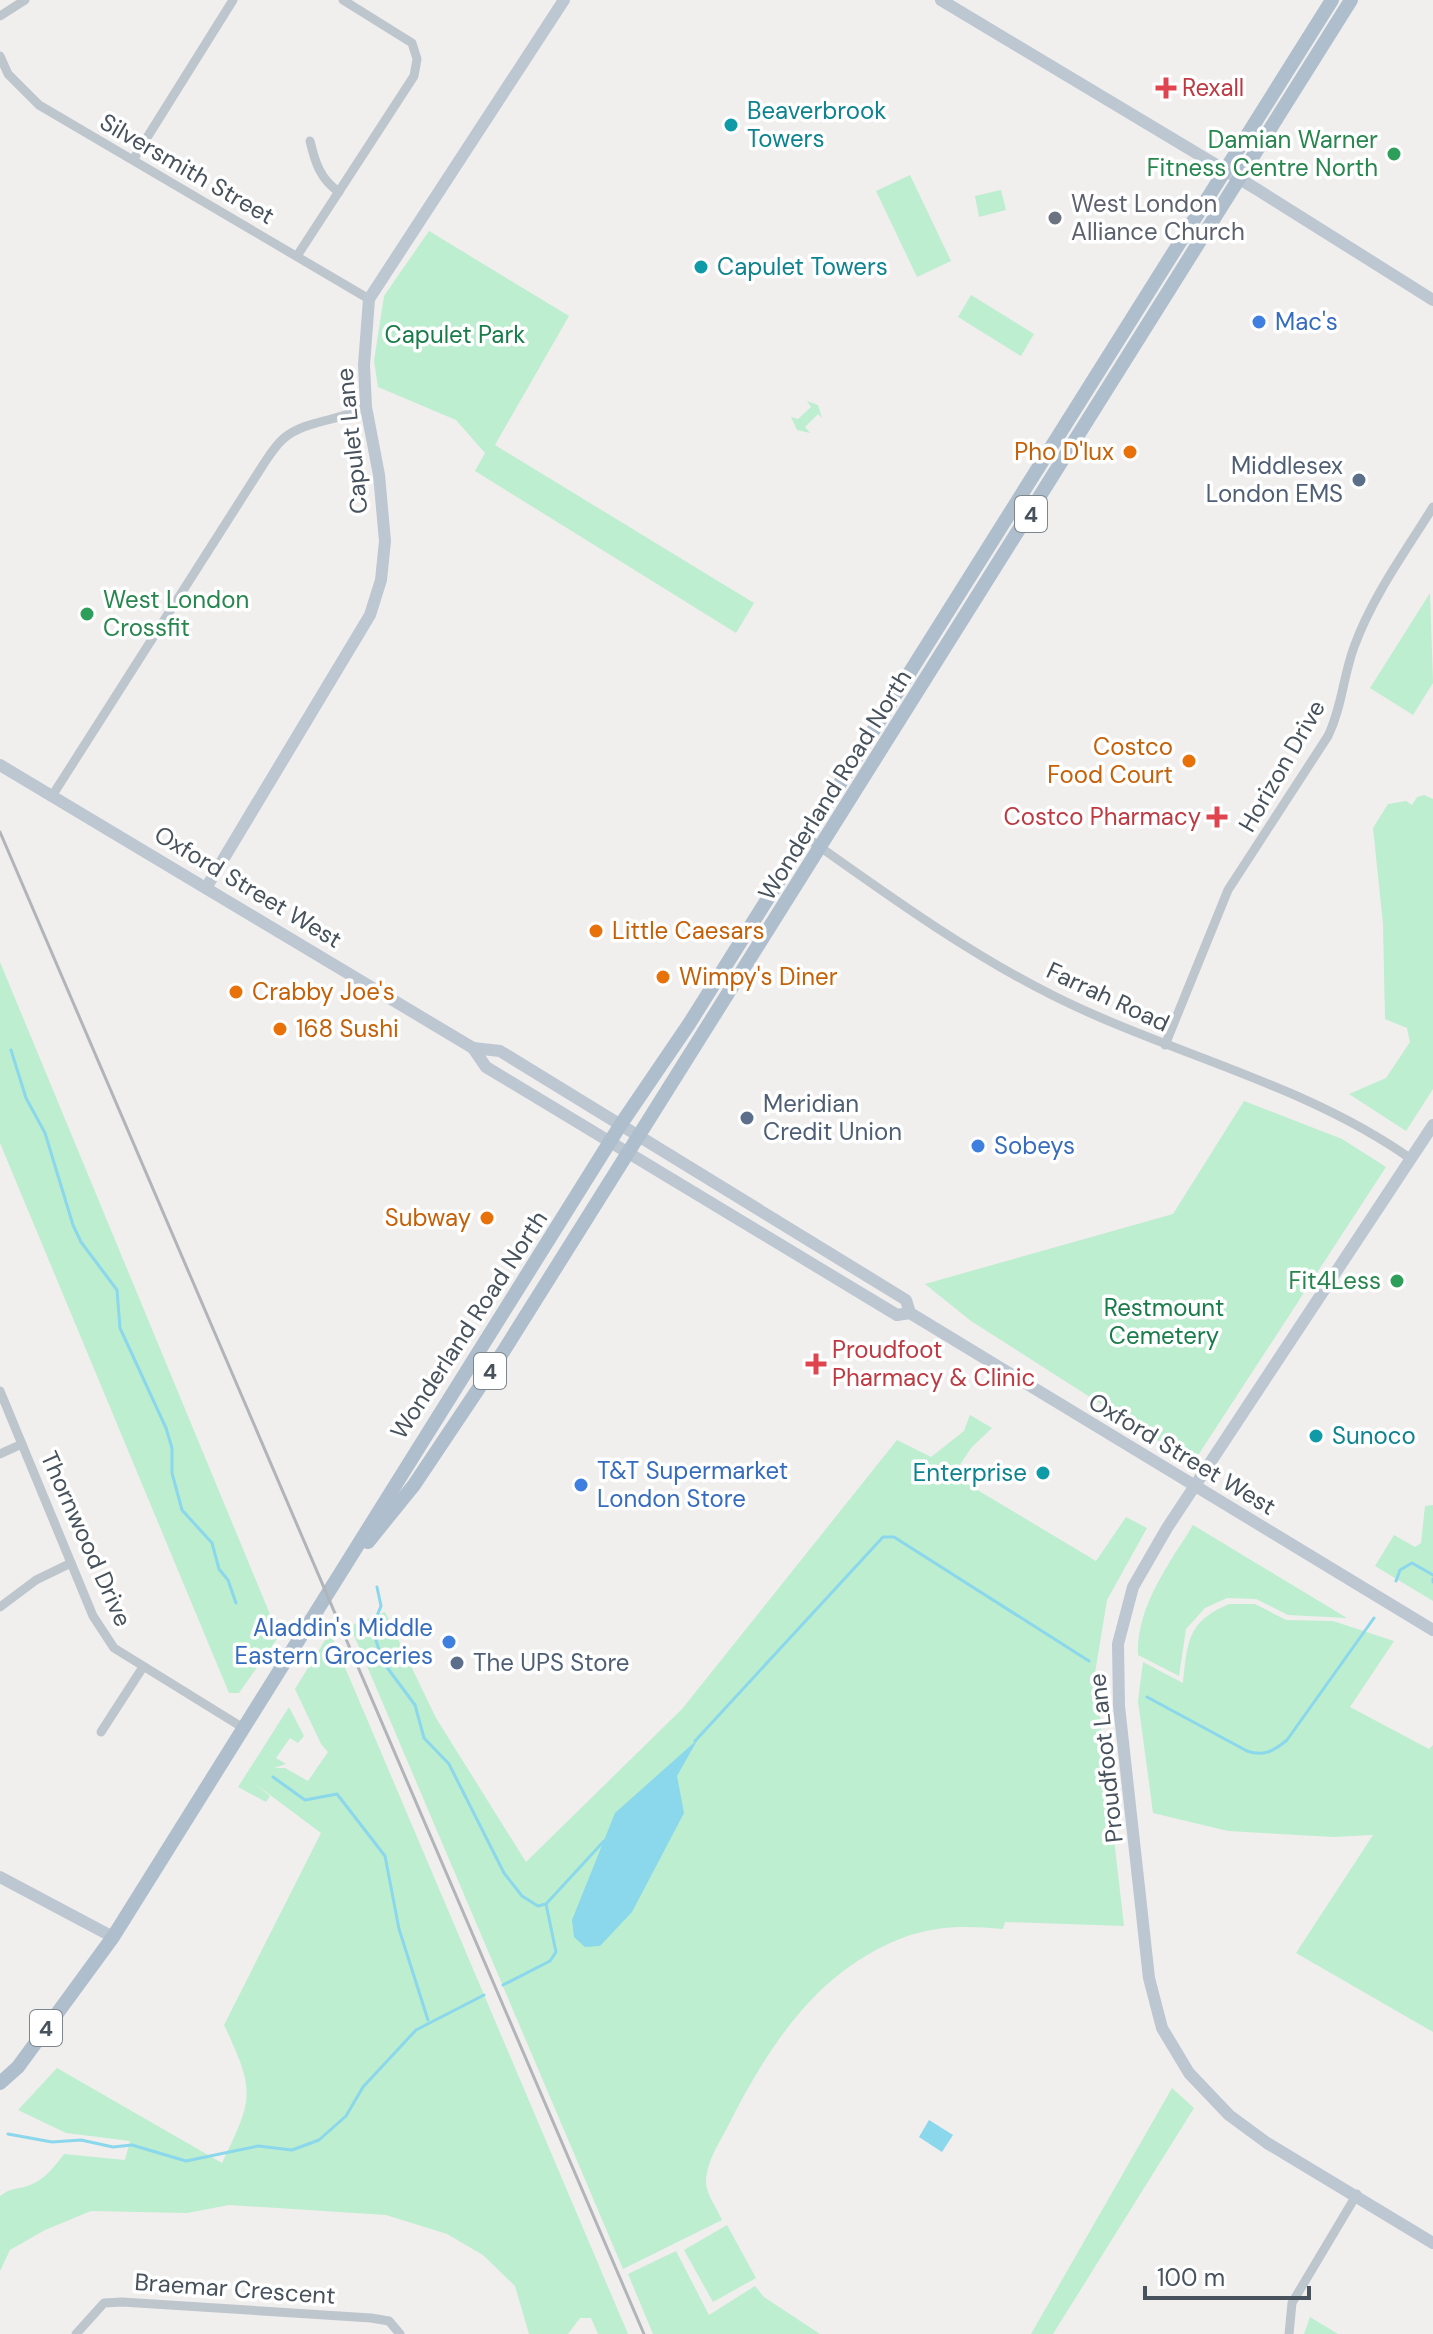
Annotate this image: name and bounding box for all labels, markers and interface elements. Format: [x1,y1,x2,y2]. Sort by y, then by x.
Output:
place label: Rexall [1182,72,1244,103]
marker: Rexall [1157,79,1175,97]
place label: Beaverbrook Towers [747,95,886,154]
street label: Silversmith Street [94,106,280,231]
marker: Beaverbrook Towers [722,116,740,134]
place label: Damian Warner Fitness Centre North [1147,124,1378,183]
marker: Damian Warner Fitness Centre North [1385,145,1403,163]
place label: West London Alliance Church [1071,188,1245,247]
marker: West London Alliance Church [1046,209,1064,227]
place label: Capulet Towers [717,251,888,282]
marker: Capulet Towers [692,258,710,276]
place label: Mac's [1275,306,1338,337]
marker: Mac's [1250,313,1268,331]
park label: Capulet Park [385,319,525,350]
street label: Capulet Lane [328,367,375,516]
place label: Pho D'lux [1014,436,1114,467]
marker: Pho D'lux [1121,443,1139,461]
place label: Middlesex London EMS [1206,450,1343,509]
marker: Middlesex London EMS [1350,471,1368,489]
road number: 4 [1015,496,1047,532]
place label: West London Crossfit [103,584,249,643]
marker: West London Crossfit [78,605,96,623]
street label: Wonderland Road North [751,664,918,906]
street label: Horizon Drive [1231,694,1332,837]
place label: Costco Food Court [1047,731,1173,790]
marker: Costco Food Court [1180,752,1198,770]
place label: Costco Pharmacy [1003,801,1201,832]
marker: Costco Pharmacy [1208,808,1226,826]
street label: Oxford Street West [149,818,348,955]
place label: Little Caesars [612,915,765,946]
marker: Little Caesars [587,922,605,940]
street label: Farrah Road [1042,955,1175,1038]
place label: Wimpy's Diner [679,961,838,992]
marker: Wimpy's Diner [654,968,672,986]
place label: Crabby Joe's [252,976,395,1007]
marker: Crabby Joe's [227,983,245,1001]
place label: 168 Sushi [296,1013,399,1044]
marker: 168 Sushi [271,1020,289,1038]
place label: Meridian Credit Union [763,1088,902,1147]
marker: Meridian Credit Union [738,1109,756,1127]
place label: Sobeys [994,1130,1075,1161]
marker: Sobeys [969,1137,987,1155]
place label: Subway [385,1202,471,1233]
street label: Wonderland Road North [383,1205,554,1445]
marker: Subway [478,1209,496,1227]
place label: Fit4Less [1289,1265,1381,1296]
marker: Fit4Less [1388,1272,1406,1290]
park label: Restmount Cemetery [1104,1292,1224,1351]
place label: Proudfoot Pharmacy & Clinic [832,1334,1035,1393]
road number: 4 [474,1353,506,1389]
marker: Proudfoot Pharmacy & Clinic [807,1355,825,1373]
street label: Oxford Street West [1083,1385,1282,1522]
place label: Sunoco [1332,1420,1416,1451]
marker: Sunoco [1307,1427,1325,1445]
street label: Thornwood Drive [34,1446,139,1631]
place label: T&T Supermarket London Store [597,1455,788,1514]
place label: Enterprise [913,1457,1027,1488]
marker: Enterprise [1034,1464,1052,1482]
marker: T&T Supermarket London Store [572,1476,590,1494]
place label: Aladdin's Middle Eastern Groceries [235,1612,433,1671]
marker: Aladdin's Middle Eastern Groceries [440,1633,458,1651]
place label: The UPS Store [473,1647,630,1678]
marker: The UPS Store [448,1654,466,1672]
street label: Proudfoot Lane [1081,1672,1130,1844]
road number: 4 [30,2010,62,2046]
scale bar [1145,2250,1309,2300]
text: 100 m [1157,2262,1225,2293]
street label: Braemar Crescent [133,2266,337,2311]

